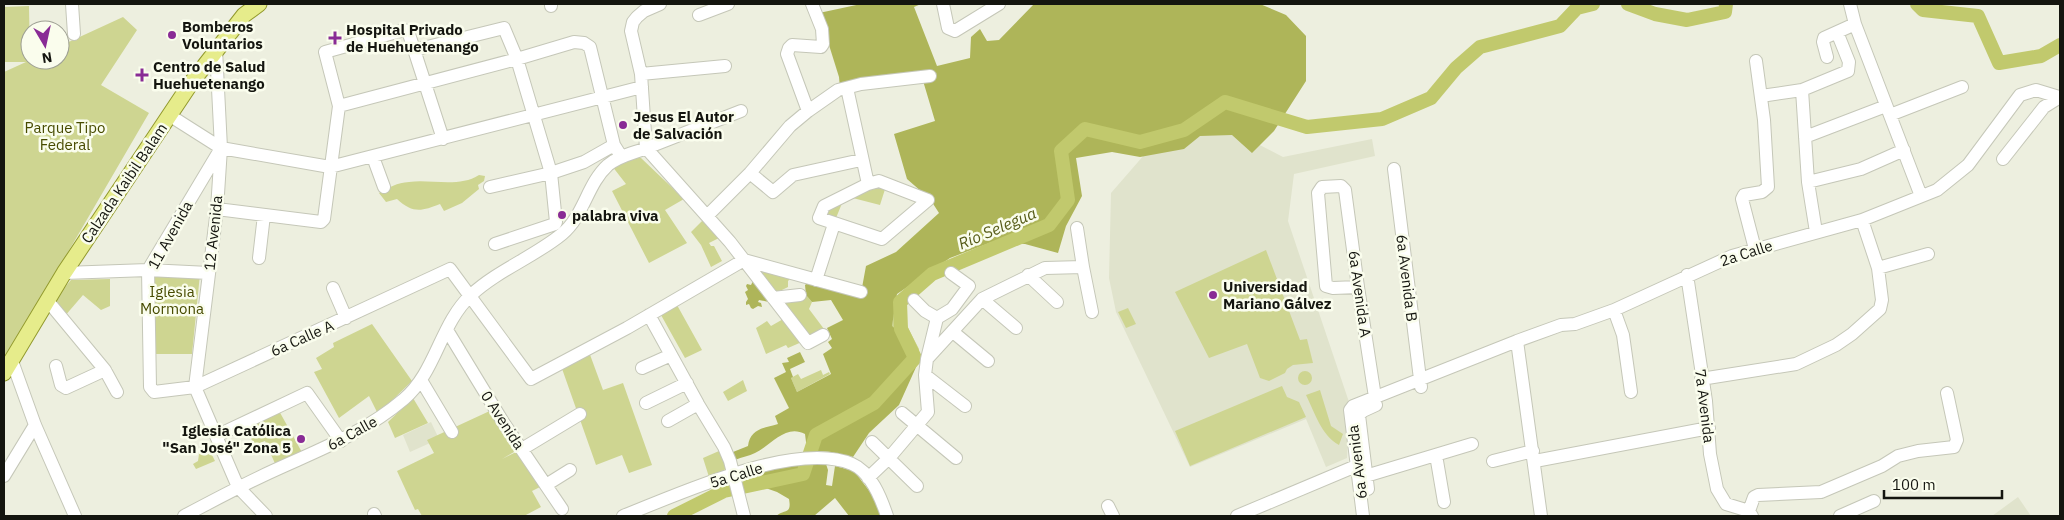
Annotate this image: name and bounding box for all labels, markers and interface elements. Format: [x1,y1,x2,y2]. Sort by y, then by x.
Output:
place label: Bomberos Voluntarios [182,17,263,53]
north arrow [20,20,70,70]
place label: Hospital Privado de Huehuetenango [346,20,479,56]
marker: Bomberos Voluntarios [166,29,178,41]
marker: Hospital Privado de Huehuetenango [328,31,342,45]
text: N [41,48,53,68]
place label: Centro de Salud Huehuetenango [153,57,265,93]
marker: Centro de Salud Huehuetenango [135,68,149,82]
place label: Jesus El Autor de Salvación [633,107,734,143]
park label: Parque Tipo Federal [25,118,105,154]
street label: Calzada Kaibil Balam [77,119,171,247]
marker: Jesus El Autor de Salvación [617,119,629,131]
street label: 12 Avenida [200,195,226,271]
street label: 11 Avenida [143,197,197,273]
water label: Río Selegua [955,203,1039,253]
place label: palabra viva [572,206,659,225]
marker: palabra viva [556,209,568,221]
street label: 6a Avenida B [1392,233,1422,323]
street label: 2a Calle [1717,236,1775,270]
street label: 6a Avenida A [1345,249,1376,339]
place label: Universidad Mariano Gálvez [1223,277,1332,313]
park label: Iglesia Mormona [140,282,204,318]
marker: Universidad Mariano Gálvez [1207,289,1219,301]
street label: 6a Calle A [267,315,337,360]
street label: 7a Avenida [1691,368,1719,444]
street label: 0 Avenida [477,387,529,453]
street label: 6a Calle [324,412,380,454]
place label: Iglesia Católica "San José" Zona 5 [162,421,291,457]
street label: 6a Avenida [1343,424,1371,500]
marker: Iglesia Católica "San José" Zona 5 [295,433,307,445]
street label: 5a Calle [707,458,765,492]
scale bar [1884,468,2002,500]
text: 100 m [1892,475,1936,494]

